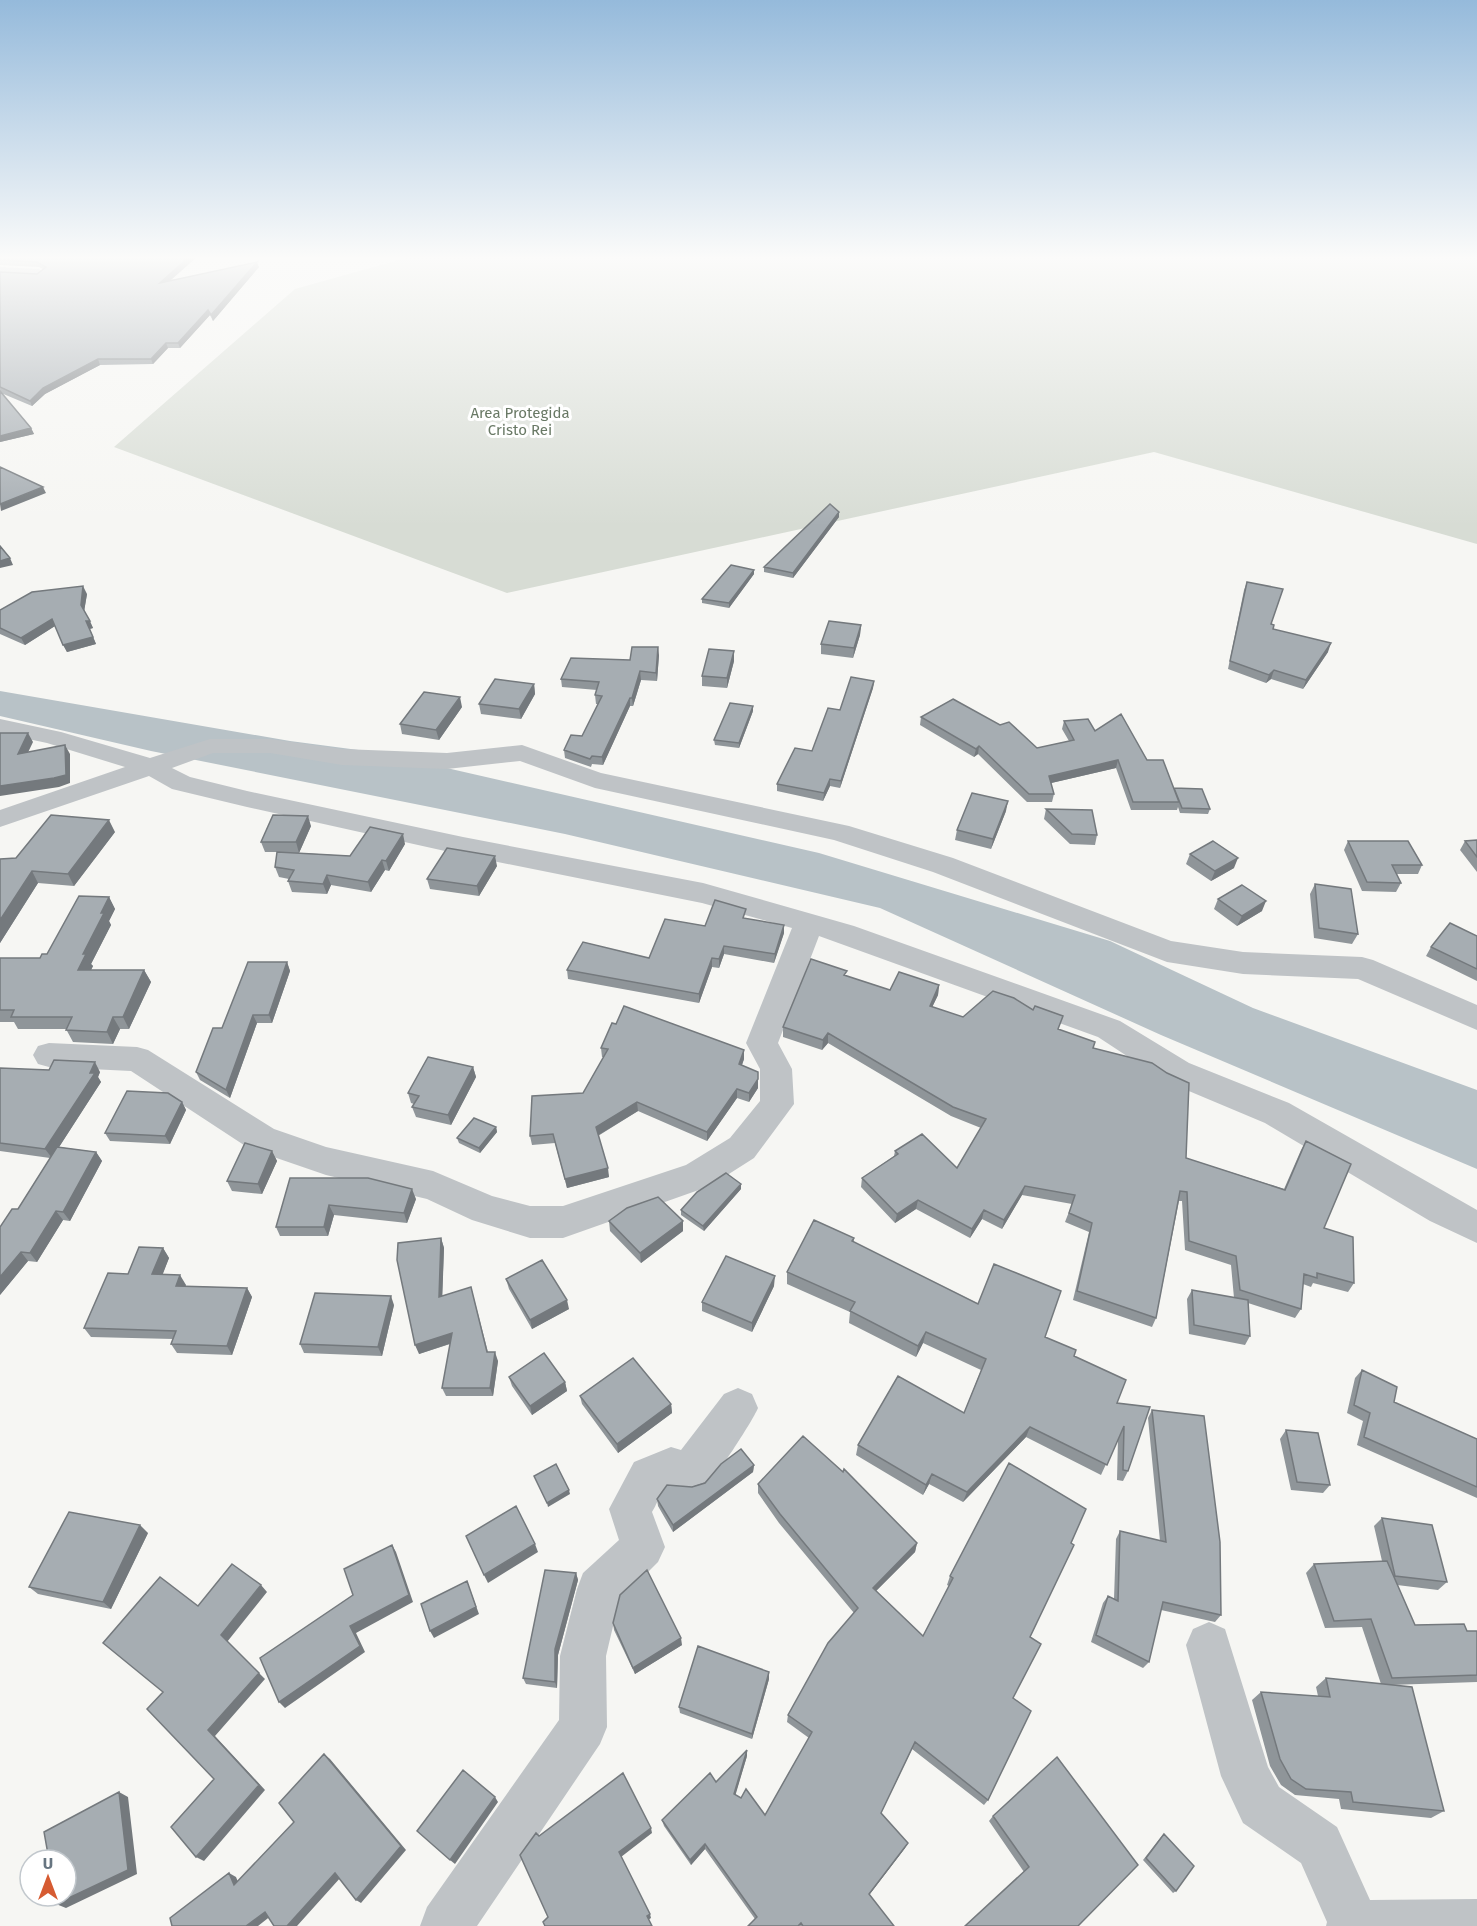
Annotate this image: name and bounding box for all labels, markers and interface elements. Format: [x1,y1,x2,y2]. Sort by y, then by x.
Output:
park label: Area Protegida Cristo Rei [470,404,570,439]
north arrow [18,1848,78,1908]
text: U [43,1854,53,1873]

